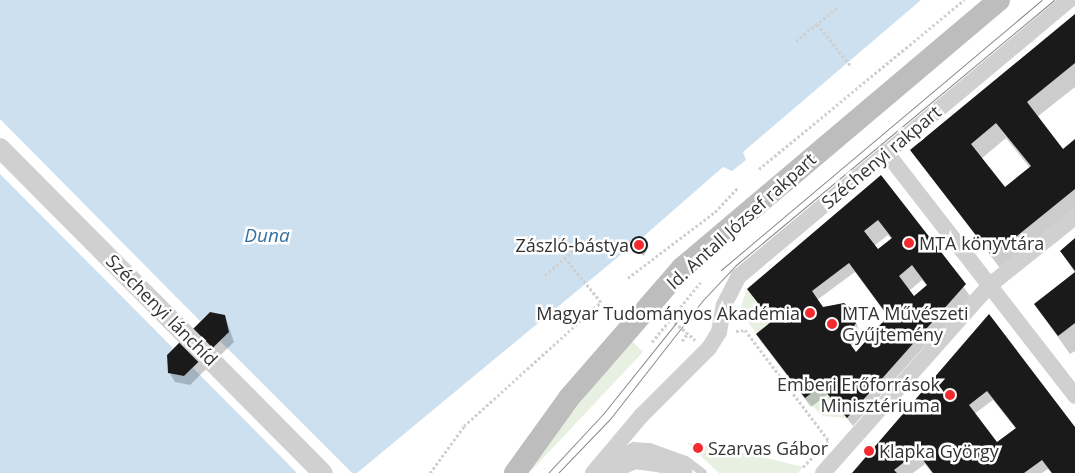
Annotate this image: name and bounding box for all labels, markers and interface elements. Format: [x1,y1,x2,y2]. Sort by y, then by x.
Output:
street label: Széchenyi rakpart [817,101,945,213]
street label: Id. Antall József rakpart [662,148,820,294]
water label: Duna [244,225,290,247]
place label: MTA könyvtára [919,232,1044,254]
place label: Zászló-bástya [515,234,629,256]
marker: MTA könyvtára [903,237,915,249]
marker: Zászló-bástya [633,239,645,251]
street label: Széchenyi lánchíd [102,250,222,370]
place label: Magyar Tudományos Akadémia [536,302,800,324]
place label: MTA Művészeti Gyűjtemény [842,303,969,346]
marker: Magyar Tudományos Akadémia [804,307,816,319]
marker: MTA Művészeti Gyűjtemény [826,318,838,330]
place label: Emberi Erőforrások Minisztériuma [777,374,940,416]
marker: Emberi Erőforrások Minisztériuma [944,389,956,401]
place label: Szarvas Gábor [708,437,828,459]
place label: Klapka György [879,440,999,462]
marker: Szarvas Gábor [692,442,704,454]
marker: Klapka György [863,445,875,457]

